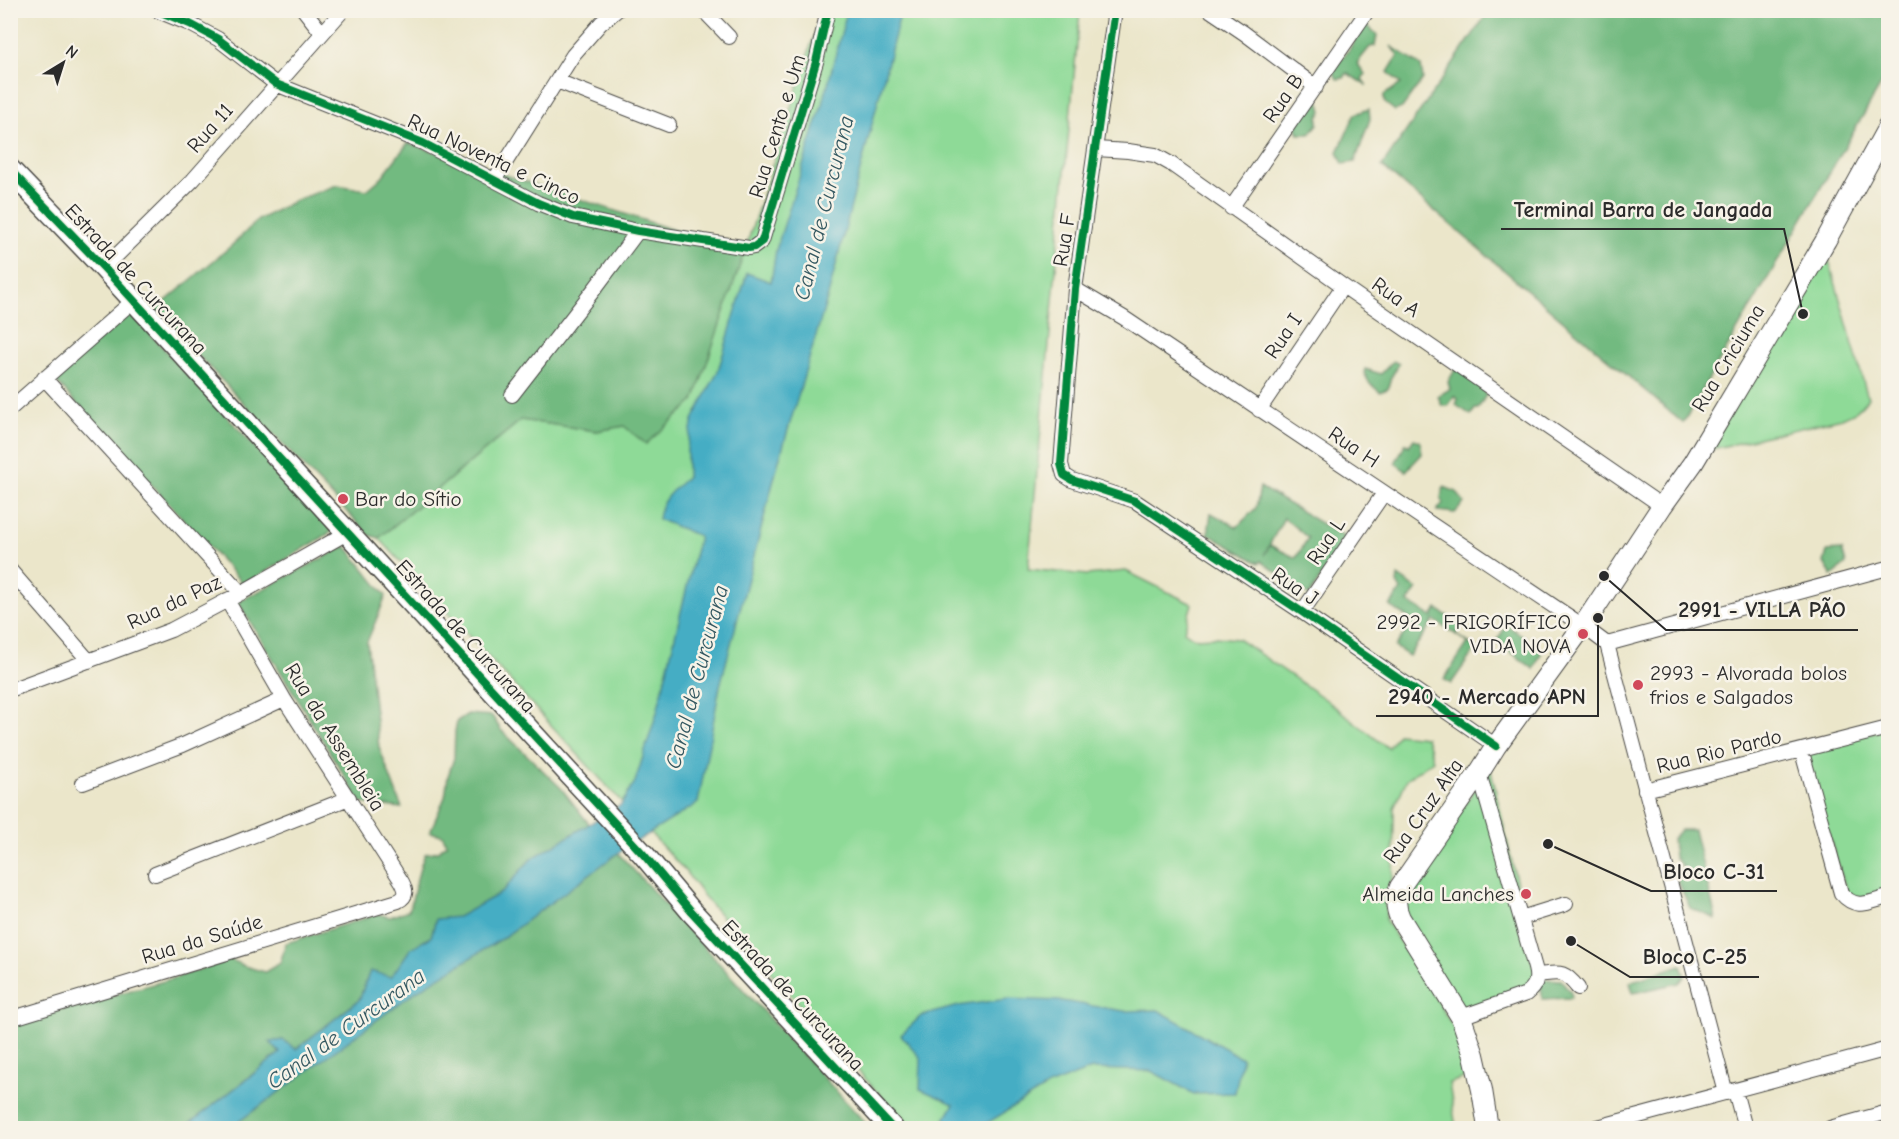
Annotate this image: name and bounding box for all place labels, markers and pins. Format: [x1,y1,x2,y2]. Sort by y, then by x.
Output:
callout: Terminal Barra de Jangada [1501,189,1784,229]
place label: Bar do Sítio [355,487,462,511]
marker: Bar do Sítio [336,492,350,506]
callout: 2991 - VILLA PÃO [1666,590,1858,630]
place label: 2992 - FRIGORÍFICO VIDA NOVA [1377,610,1571,658]
marker: 2992 - FRIGORÍFICO VIDA NOVA [1576,627,1590,641]
place label: 2993 - Alvorada bolos frios e Salgados [1649,661,1847,709]
callout: 2940 - Mercado APN [1376,676,1598,716]
marker: 2993 - Alvorada bolos frios e Salgados [1631,678,1645,692]
callout: Bloco C-31 [1651,851,1777,891]
place label: Almeida Lanches [1362,882,1514,906]
marker: Almeida Lanches [1519,887,1533,901]
callout: Bloco C-25 [1630,937,1759,977]

